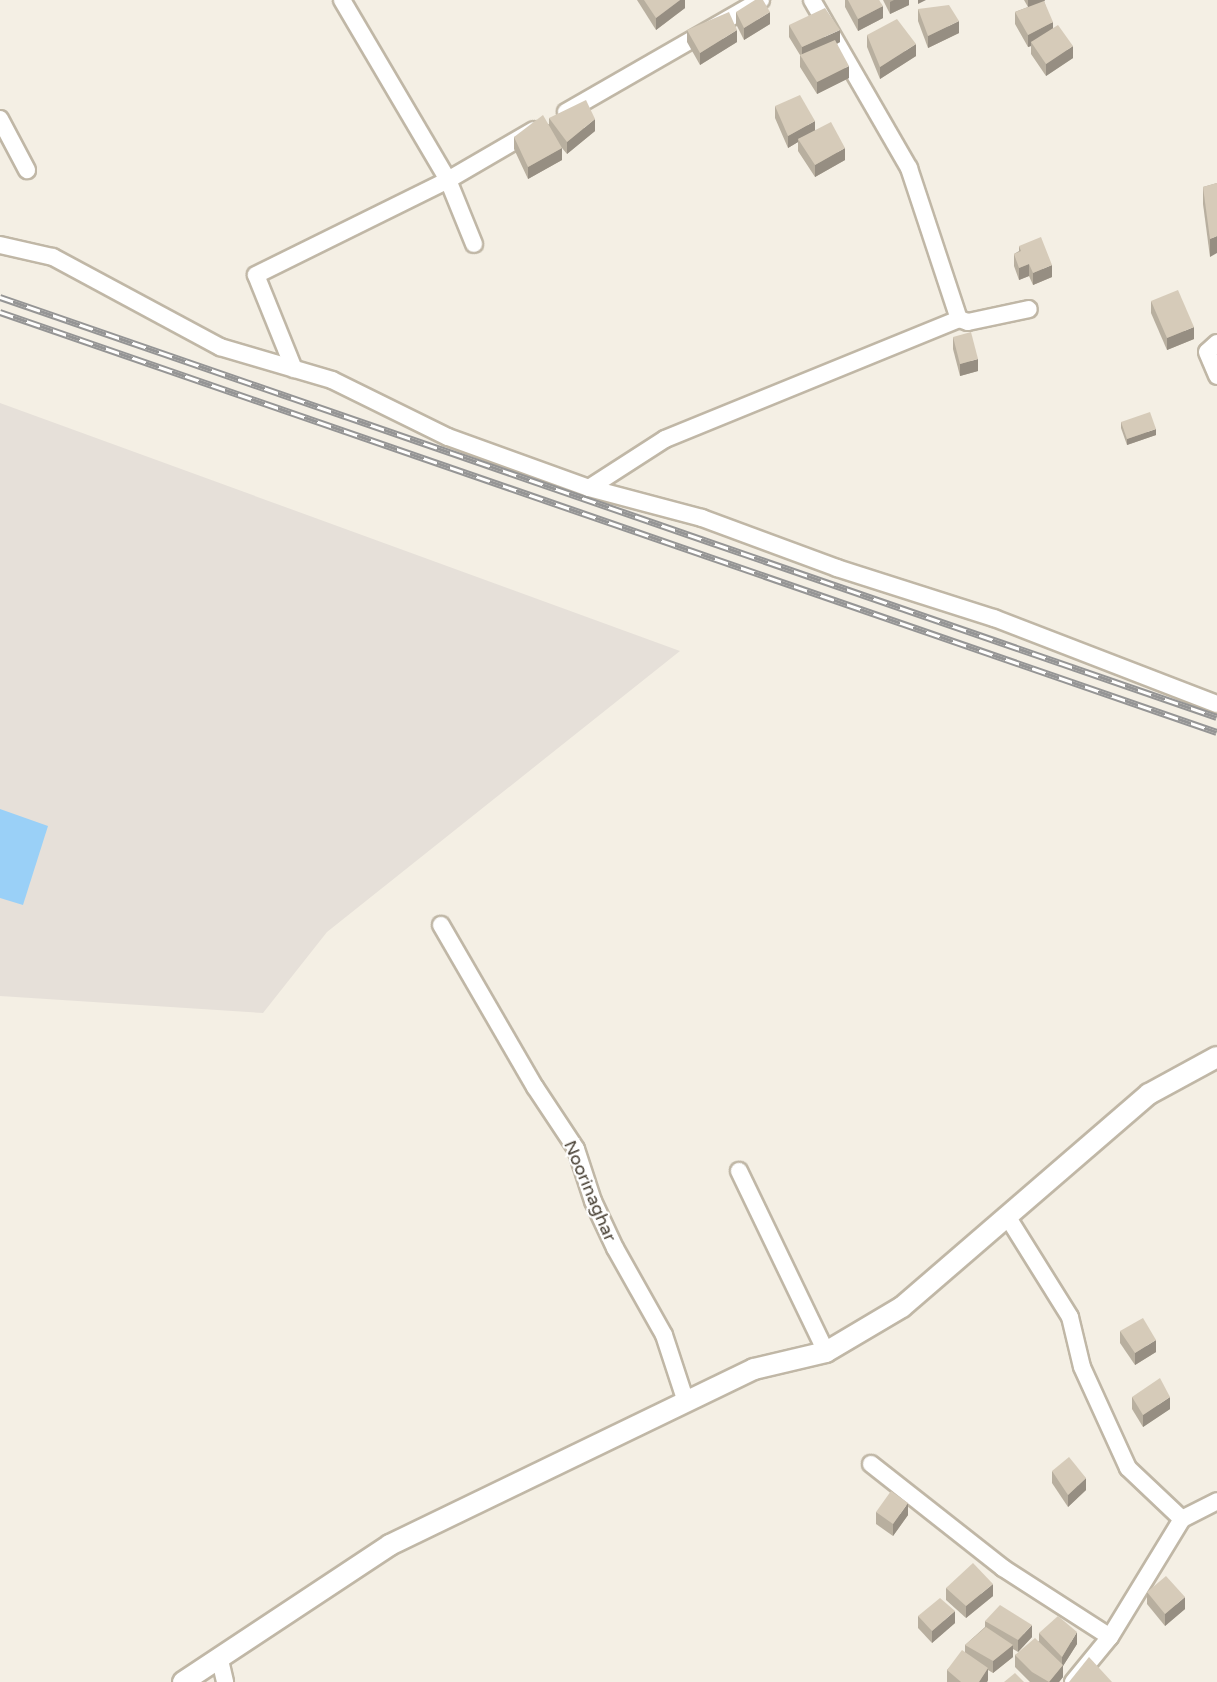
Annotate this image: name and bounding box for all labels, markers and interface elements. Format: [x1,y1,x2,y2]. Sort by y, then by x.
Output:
street label: Noorinaghar [559,1137,621,1245]

